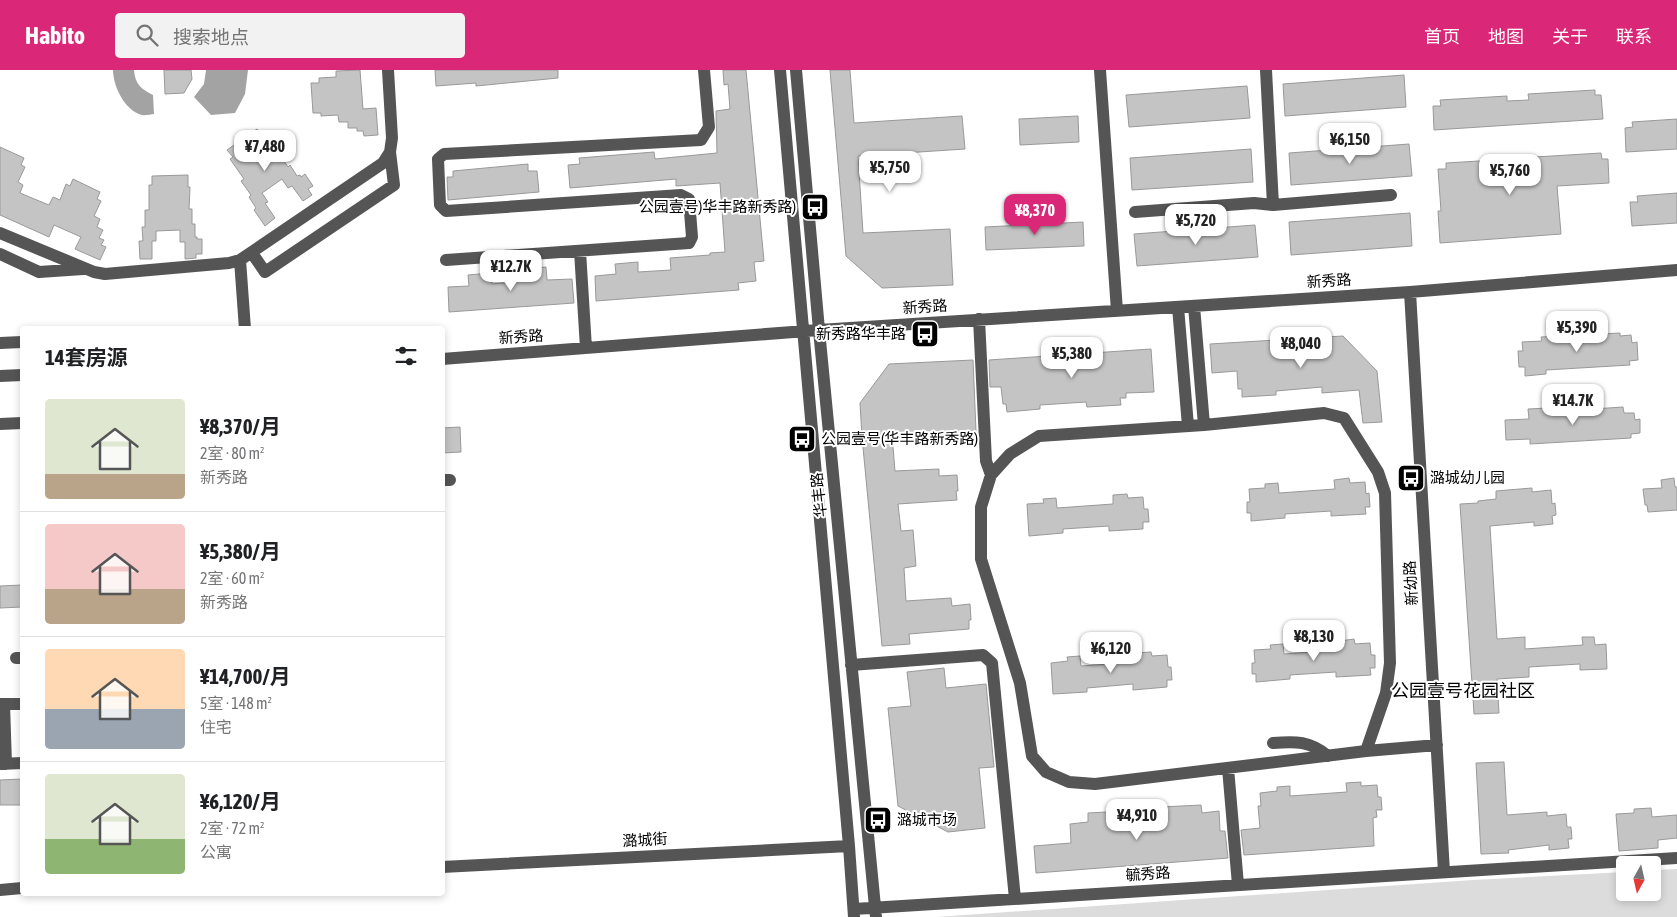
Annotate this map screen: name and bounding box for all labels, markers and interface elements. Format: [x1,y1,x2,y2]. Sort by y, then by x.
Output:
search box [115,13,465,58]
icon: search [133,21,161,49]
text: Habito [25,22,85,49]
text: 搜索地点 [173,26,249,48]
text: 首页 [1424,26,1460,47]
text: 地图 [1488,26,1524,47]
text: 关于 [1552,26,1588,47]
text: 联系 [1616,26,1652,47]
pin: ¥6,150 [1309,122,1391,165]
pin: ¥7,480 [224,129,306,172]
text: ¥6,150 [1330,130,1370,148]
text: ¥7,480 [245,137,285,155]
pin: ¥5,750 [849,150,931,193]
pin: ¥5,760 [1469,154,1551,196]
text: ¥5,750 [870,158,910,176]
text: ¥5,760 [1490,161,1530,179]
bus stop icon: 公园壹号)华丰路新秀路) [800,192,830,222]
pin: ¥8,370 [994,194,1076,236]
place label: 公园壹号)华丰路新秀路) [639,198,796,215]
text: ¥8,370 [1015,201,1055,219]
pin: ¥5,720 [1155,204,1237,246]
text: ¥5,720 [1176,211,1216,229]
pin: ¥12.7K [470,250,552,292]
text: ¥12.7K [491,257,531,275]
street label: 新秀路 [1306,270,1352,291]
street label: 新秀路 [902,296,948,317]
pin: ¥5,390 [1536,310,1618,353]
text: ¥5,390 [1557,318,1597,336]
bus stop icon: 新秀路华丰路 [910,319,940,349]
place label: 新秀路华丰路 [816,325,906,342]
street label: 新秀路 [498,326,544,347]
pin: ¥8,040 [1260,326,1342,369]
text: ¥8,040 [1281,334,1321,352]
pin: ¥5,380 [1031,336,1113,379]
icon: filters [392,342,420,370]
text: ¥5,380 [1052,344,1092,362]
text: 14套房源 [45,345,128,369]
pin: ¥14.7K [1532,384,1614,426]
text: ¥14.7K [1553,391,1593,409]
text: ¥8,370/月 [200,414,281,438]
icon: home [85,419,145,479]
bus stop icon: 公园壹号(华丰路新秀路) [787,424,817,454]
place label: 公园壹号(华丰路新秀路) [821,430,978,447]
text: 2室 · 80 m² [200,444,265,462]
bus stop icon: 潞城幼儿园 [1396,463,1426,493]
text: 新秀路 [200,468,248,486]
place label: 潞城幼儿园 [1430,469,1505,486]
street label: 华丰路 [808,472,829,518]
text: ¥5,380/月 [200,539,281,563]
icon: home [85,544,145,604]
street label: 新幼路 [1401,560,1420,606]
text: 2室 · 60 m² [200,569,265,587]
text: 新秀路 [200,593,248,611]
pin: ¥8,130 [1273,620,1355,662]
text: ¥8,130 [1294,627,1334,645]
pin: ¥6,120 [1070,632,1152,674]
text: ¥6,120 [1091,639,1131,657]
text: ¥14,700/月 [200,664,291,688]
icon: home [85,669,145,729]
district label: 公园壹号花园社区 [1391,680,1535,701]
text: 5室 · 148 m² [200,694,272,712]
text: 住宅 [200,718,232,736]
text: ¥6,120/月 [200,789,281,813]
icon: home [85,794,145,854]
pin: ¥4,910 [1096,798,1178,841]
bus stop icon: 潞城市场 [863,805,893,835]
text: ¥4,910 [1117,806,1157,824]
place label: 潞城市场 [897,811,957,828]
text: 2室 · 72 m² [200,819,265,837]
street label: 潞城街 [622,830,668,849]
text: 公寓 [200,843,232,861]
north arrow [1616,856,1661,901]
map controls [1616,856,1661,901]
street label: 毓秀路 [1125,863,1171,884]

